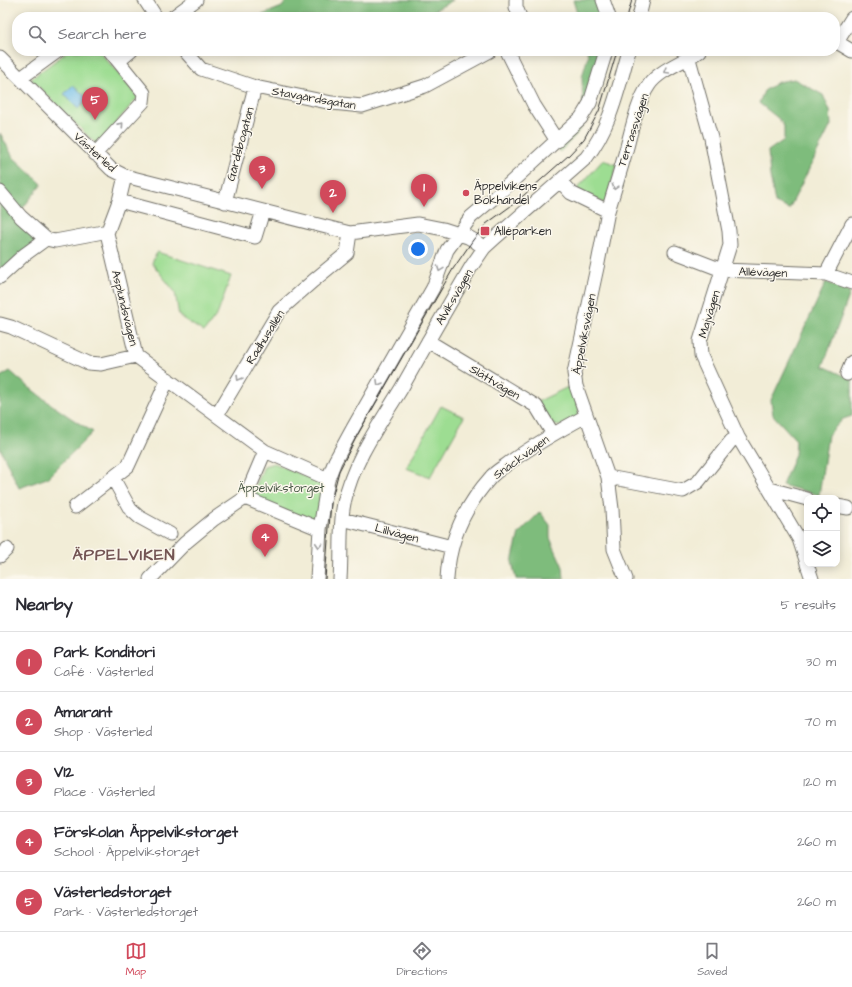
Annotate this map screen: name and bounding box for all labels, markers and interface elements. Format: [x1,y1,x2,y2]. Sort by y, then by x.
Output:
search box [12,12,840,56]
icon: search [26,23,48,45]
text: Search here [58,24,147,45]
one-way arrow [663,66,670,74]
street label: Stavgårdsgatan [270,83,357,115]
pin: 5 [82,87,108,120]
street label: Terrassvägen [614,91,654,169]
street label: Gårdsbogatan [222,105,259,183]
one-way arrow [117,122,124,130]
street label: Västerled [70,129,120,176]
pin: 3 [249,156,275,189]
pin: 1 [411,174,437,207]
place label: Äppelvikens Bokhandel [474,178,537,209]
pin: 2 [320,180,346,213]
one-way arrow [611,183,620,190]
marker: Äppelvikens Bokhandel [461,188,471,198]
place label: Alléparken [494,223,551,240]
marker: Alléparken [479,225,491,237]
your location [408,239,428,259]
street label: Allévägen [738,263,788,283]
one-way arrow [437,265,445,272]
street label: Alviksvägen [432,266,478,329]
street label: Asplundsvägen [106,268,142,348]
street label: Majvägen [694,288,726,340]
street label: Äppelviksvägen [568,292,602,376]
street label: Radhusallén [242,307,289,368]
street label: Slättvägen [466,361,523,405]
one-way arrow [237,374,244,381]
one-way arrow [376,379,383,386]
street label: Snäckvägen [490,431,553,484]
park label: Äppelvikstorget [238,480,324,498]
map controls [804,495,840,567]
button: locate [804,495,840,531]
street label: Lillvägen [373,519,421,548]
pin: 4 [252,524,278,557]
button: layers [804,531,840,567]
one-way arrow [315,542,323,548]
district label: ÄPPELVIKEN [73,544,175,566]
text: Nearby [16,593,73,617]
text: 5 results [780,596,836,614]
text: Park Konditori [54,642,155,663]
text: 1 [28,653,30,671]
text: 30 m [806,653,836,671]
text: Café · Västerled [54,663,153,681]
text: Amarant [54,702,112,723]
text: 2 [25,713,33,731]
text: 70 m [804,713,836,731]
text: Shop · Västerled [54,723,152,741]
text: V12 [54,762,74,783]
text: 3 [26,773,32,791]
text: 120 m [803,773,836,791]
text: Place · Västerled [54,783,155,801]
text: Förskolan Äppelvikstorget [54,822,238,843]
text: 4 [25,833,33,851]
text: 260 m [797,833,836,851]
text: School · Äppelvikstorget [54,843,200,861]
text: Västerledstorget [54,882,171,903]
text: 5 [24,893,34,911]
text: 260 m [797,893,836,911]
text: Park · Västerledstorget [54,903,198,921]
tab: Map [125,940,147,979]
tab: Directions [396,940,448,979]
tab: Saved [697,940,727,979]

